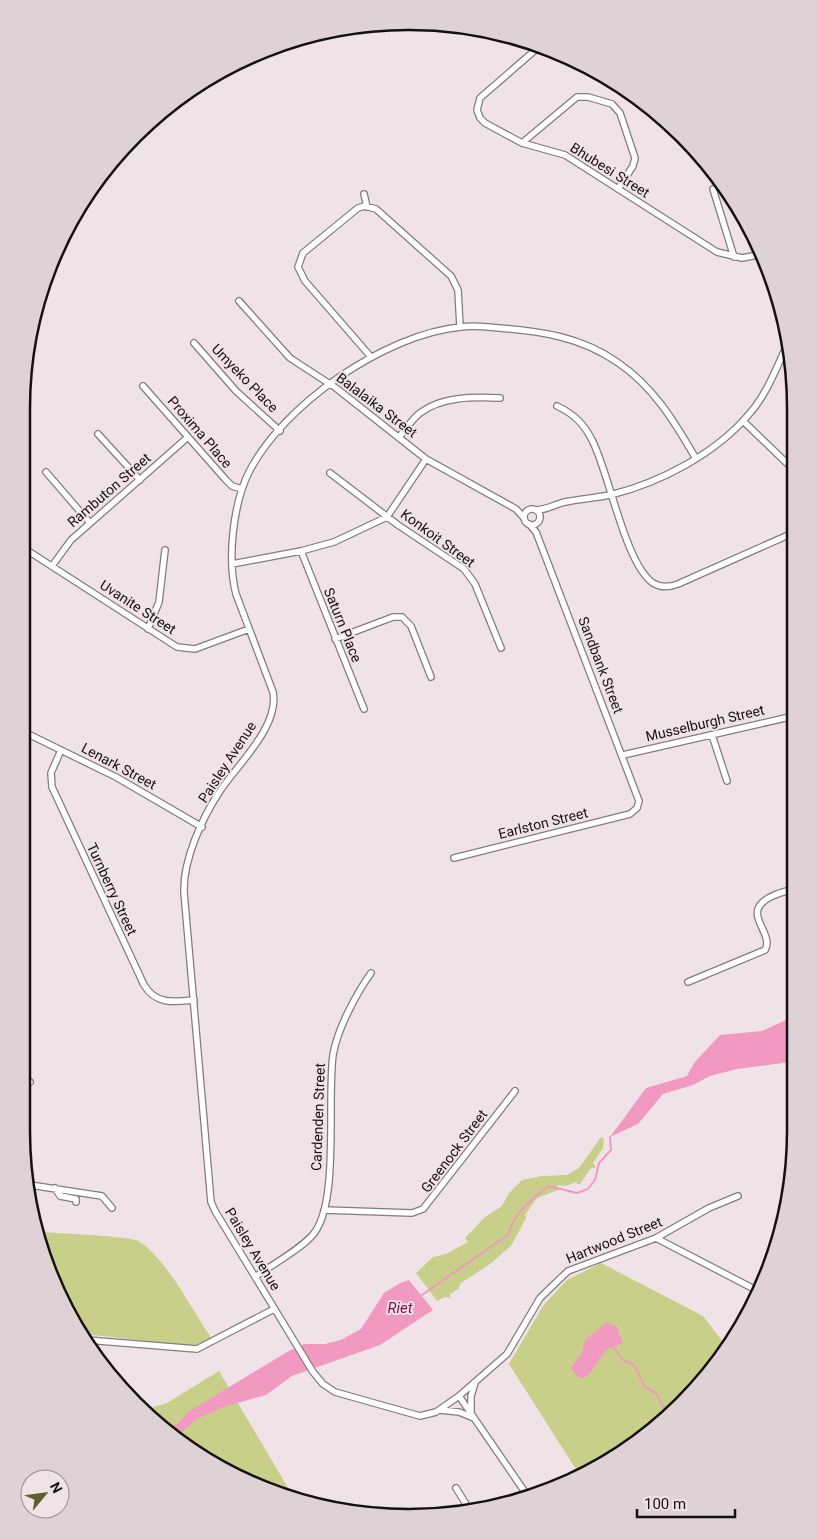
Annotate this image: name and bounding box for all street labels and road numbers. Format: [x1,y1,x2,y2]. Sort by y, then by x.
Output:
street label: Bhubesi Street [567,139,653,201]
street label: Umyeko Place [209,341,281,415]
street label: Balalaika Street [333,369,421,441]
street label: Proxima Place [165,393,235,471]
street label: Rambuton Street [64,449,154,530]
street label: Konkoit Street [398,506,479,571]
street label: Uvanite Street [97,577,179,638]
street label: Saturn Place [321,585,365,665]
street label: Sandbank Street [575,614,627,716]
street label: Musselburgh Street [644,701,766,744]
street label: Paisley Avenue [195,718,259,806]
street label: Lenark Street [79,740,160,793]
street label: Earlston Street [497,804,590,842]
street label: Turnberry Street [84,840,141,938]
street label: Cardenden Street [308,1062,328,1171]
street label: Greenock Street [418,1106,491,1196]
street label: Paisley Avenue [222,1205,284,1293]
street label: Hartwood Street [564,1213,665,1267]

